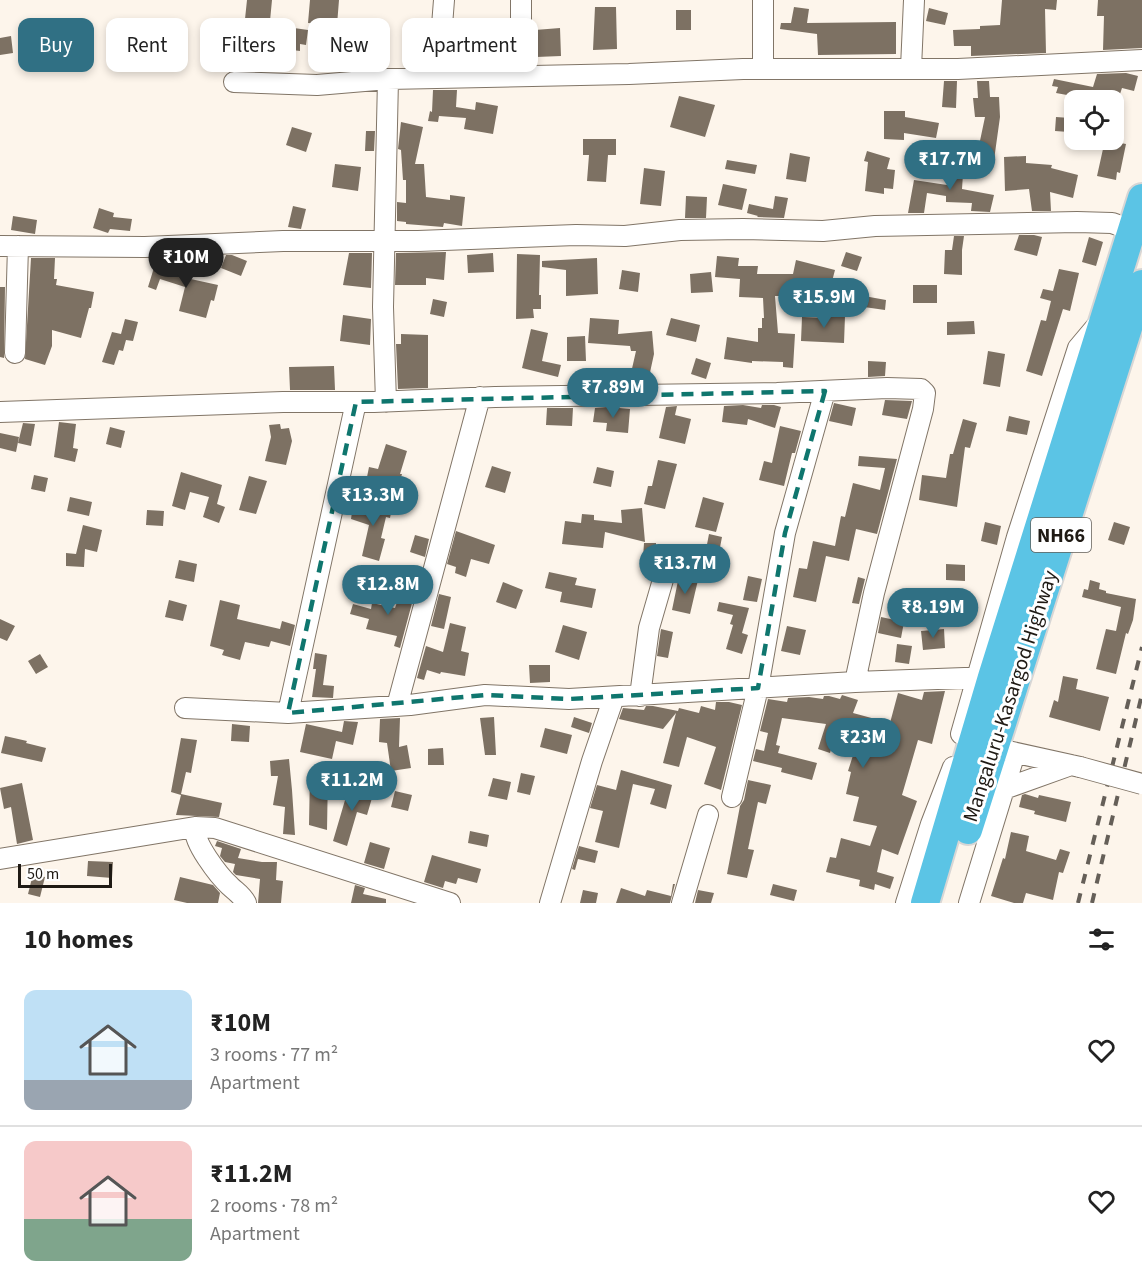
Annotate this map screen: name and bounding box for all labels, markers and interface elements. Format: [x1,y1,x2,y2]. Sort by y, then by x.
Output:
chip: Buy [18,18,94,72]
chip: Rent [106,18,188,72]
chip: Filters [200,18,296,72]
chip: New [308,18,390,72]
chip: Apartment [402,18,538,72]
map controls [1064,90,1124,150]
button: locate [1064,90,1124,150]
pin: ₹17.7M [901,140,999,191]
text: ₹17.7M [918,145,982,173]
pin: ₹10M [150,238,222,289]
text: ₹10M [163,243,209,271]
pin: ₹15.9M [775,278,873,329]
text: ₹15.9M [792,283,856,311]
pin: ₹7.89M [564,368,662,419]
text: ₹7.89M [581,373,645,401]
pin: ₹13.3M [324,476,422,527]
text: ₹13.3M [341,481,405,509]
road number: NH66 [1031,518,1091,552]
pin: ₹13.7M [636,544,734,595]
text: ₹13.7M [653,549,717,577]
pin: ₹12.8M [339,565,437,616]
street label: Mangaluru-Kasargod Highway [955,566,1065,826]
text: ₹12.8M [356,570,420,598]
pin: ₹8.19M [884,588,982,639]
text: ₹8.19M [901,593,965,621]
pin: ₹23M [827,718,899,769]
text: ₹23M [840,723,886,751]
pin: ₹11.2M [303,761,401,812]
text: ₹11.2M [320,766,384,794]
scale bar [18,861,112,888]
text: 50 m [27,863,59,885]
text: 10 homes [24,921,133,958]
icon: filters [1085,923,1118,956]
text: ₹10M [210,1004,271,1041]
icon: home [72,1014,144,1086]
icon: heart [1085,1034,1118,1067]
text: 3 rooms · 77 m² [210,1041,338,1069]
text: Apartment [210,1069,300,1097]
text: ₹11.2M [210,1155,293,1192]
icon: home [72,1165,144,1237]
icon: heart [1085,1185,1118,1218]
text: 2 rooms · 78 m² [210,1192,338,1220]
text: Apartment [210,1220,300,1248]

